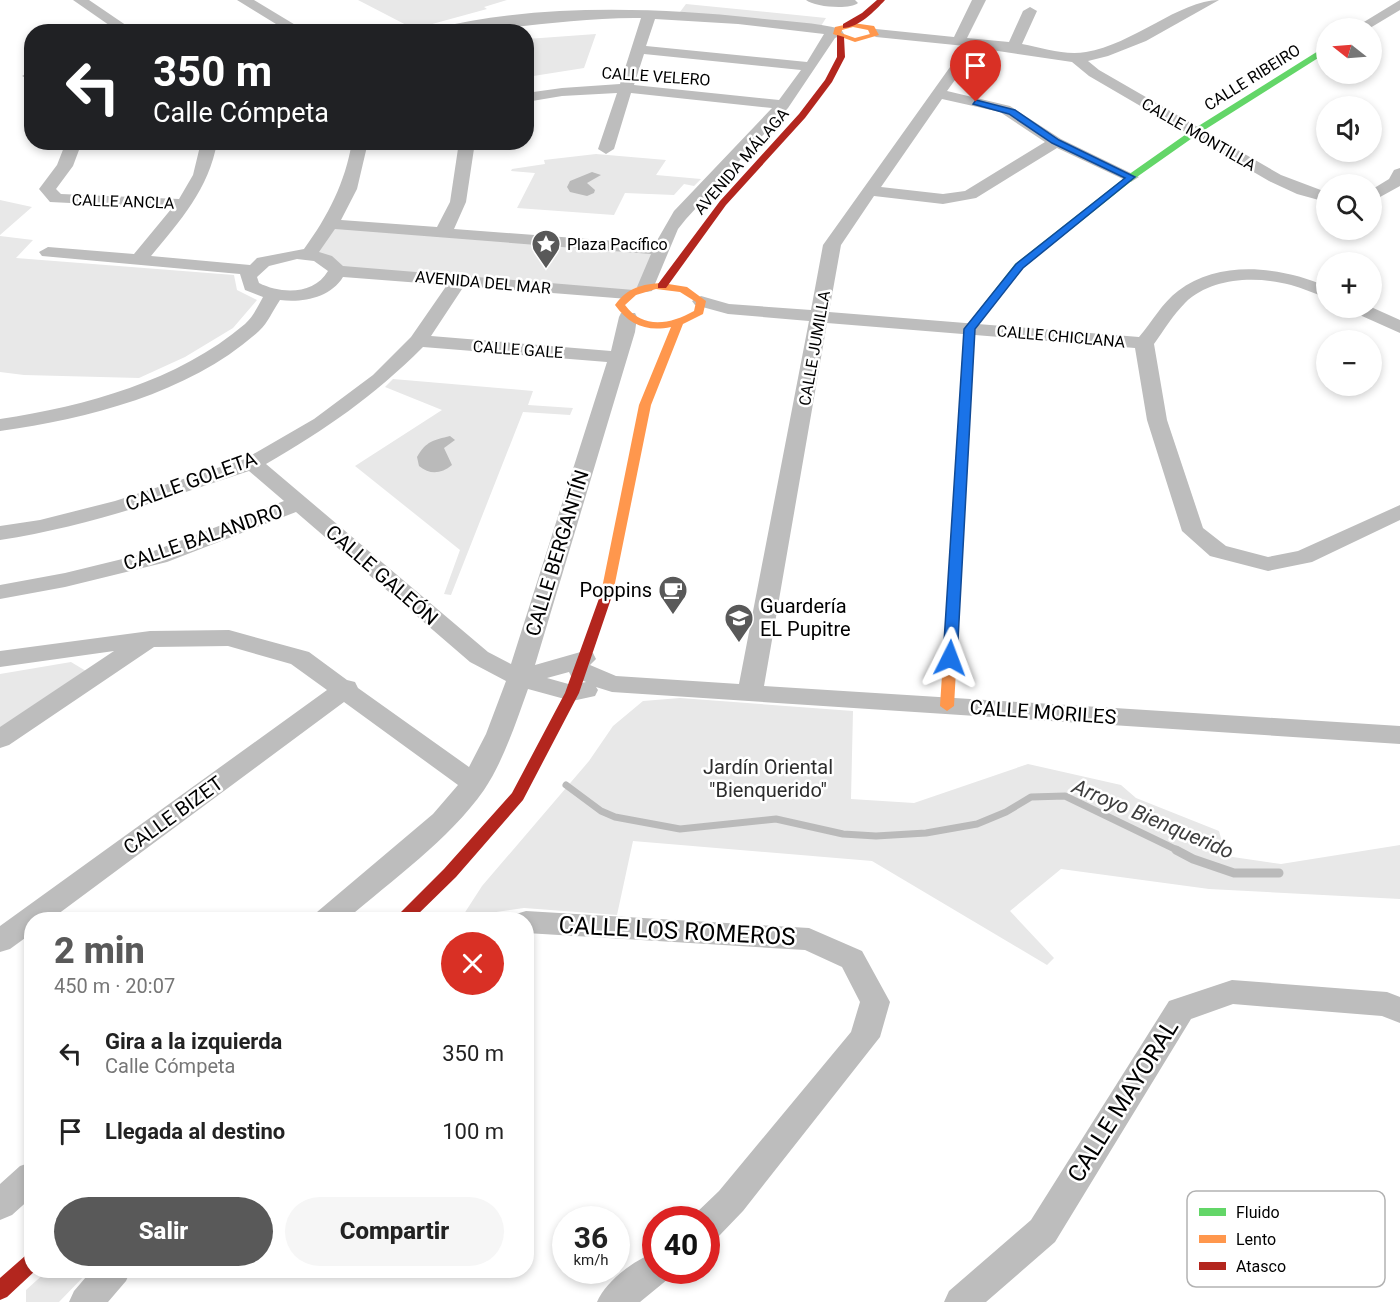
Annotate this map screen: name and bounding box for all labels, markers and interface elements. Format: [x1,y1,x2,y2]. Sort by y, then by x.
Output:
north arrow [1316,18,1382,84]
map controls [1316,18,1382,396]
pin [950,40,1001,102]
street label: CALLE RIBEIRO [1201,40,1304,115]
text: 350 m [153,47,272,96]
icon: left [54,48,132,126]
icon: arrive [959,49,992,82]
street label: CALLE VELERO [601,63,711,90]
street label: CALLE MONTILLA [1138,94,1260,175]
button: sound [1316,96,1382,162]
text: Calle Cómpeta [153,97,329,129]
street label: AVENIDA MÁLAGA [690,104,793,218]
button: search [1316,174,1382,240]
street label: CALLE ANCLA [71,190,175,213]
place icon: Plaza Pacífico [530,228,562,270]
place label: Plaza Pacífico [567,235,668,254]
button: + [1316,252,1382,318]
street label: AVENIDA DEL MAR [414,267,552,298]
street label: CALLE JUMILLA [795,289,834,407]
street label: CALLE CHICLANA [996,321,1127,352]
button: − [1316,330,1382,396]
street label: CALLE GALE [472,337,564,362]
street label: CALLE GOLETA [122,446,260,516]
street label: CALLE BERGANTÍN [520,467,594,639]
street label: CALLE BALANDRO [120,498,286,576]
street label: CALLE GALEÓN [321,520,443,630]
cafe icon: Poppins [657,574,689,616]
place label: Poppins [579,578,652,602]
place label: Guardería EL Pupitre [760,594,851,641]
school or university icon: Guardería EL Pupitre [723,602,755,644]
position arrow [918,626,982,690]
street label: CALLE MORILES [969,695,1117,729]
park label: Jardín Oriental "Bienquerido" [703,755,833,802]
street label: CALLE BIZET [118,771,228,859]
water label: Arroyo Bienquerido [1068,774,1237,864]
street label: CALLE LOS ROMEROS [558,911,796,951]
text: 2 min [54,930,145,972]
button: close [441,932,504,995]
text: 450 m · 20:07 [54,974,175,998]
street label: CALLE MAYORAL [1062,1014,1184,1187]
text: Gira a la izquierda [105,1029,282,1054]
icon: left [54,1037,87,1070]
text: 350 m [442,1041,504,1066]
text: Calle Cómpeta [105,1054,235,1078]
icon: arrive [54,1115,87,1148]
text: Llegada al destino [105,1119,285,1144]
text: 100 m [442,1119,504,1144]
legend [1187,1191,1385,1287]
button: Salir [54,1197,273,1266]
button: Compartir [285,1197,504,1266]
text: Fluido [1236,1203,1280,1222]
speed limit sign: 40 [642,1206,720,1284]
text: 36 [574,1220,608,1255]
text: Lento [1236,1230,1276,1249]
text: km/h [573,1251,609,1269]
text: Atasco [1236,1257,1286,1276]

